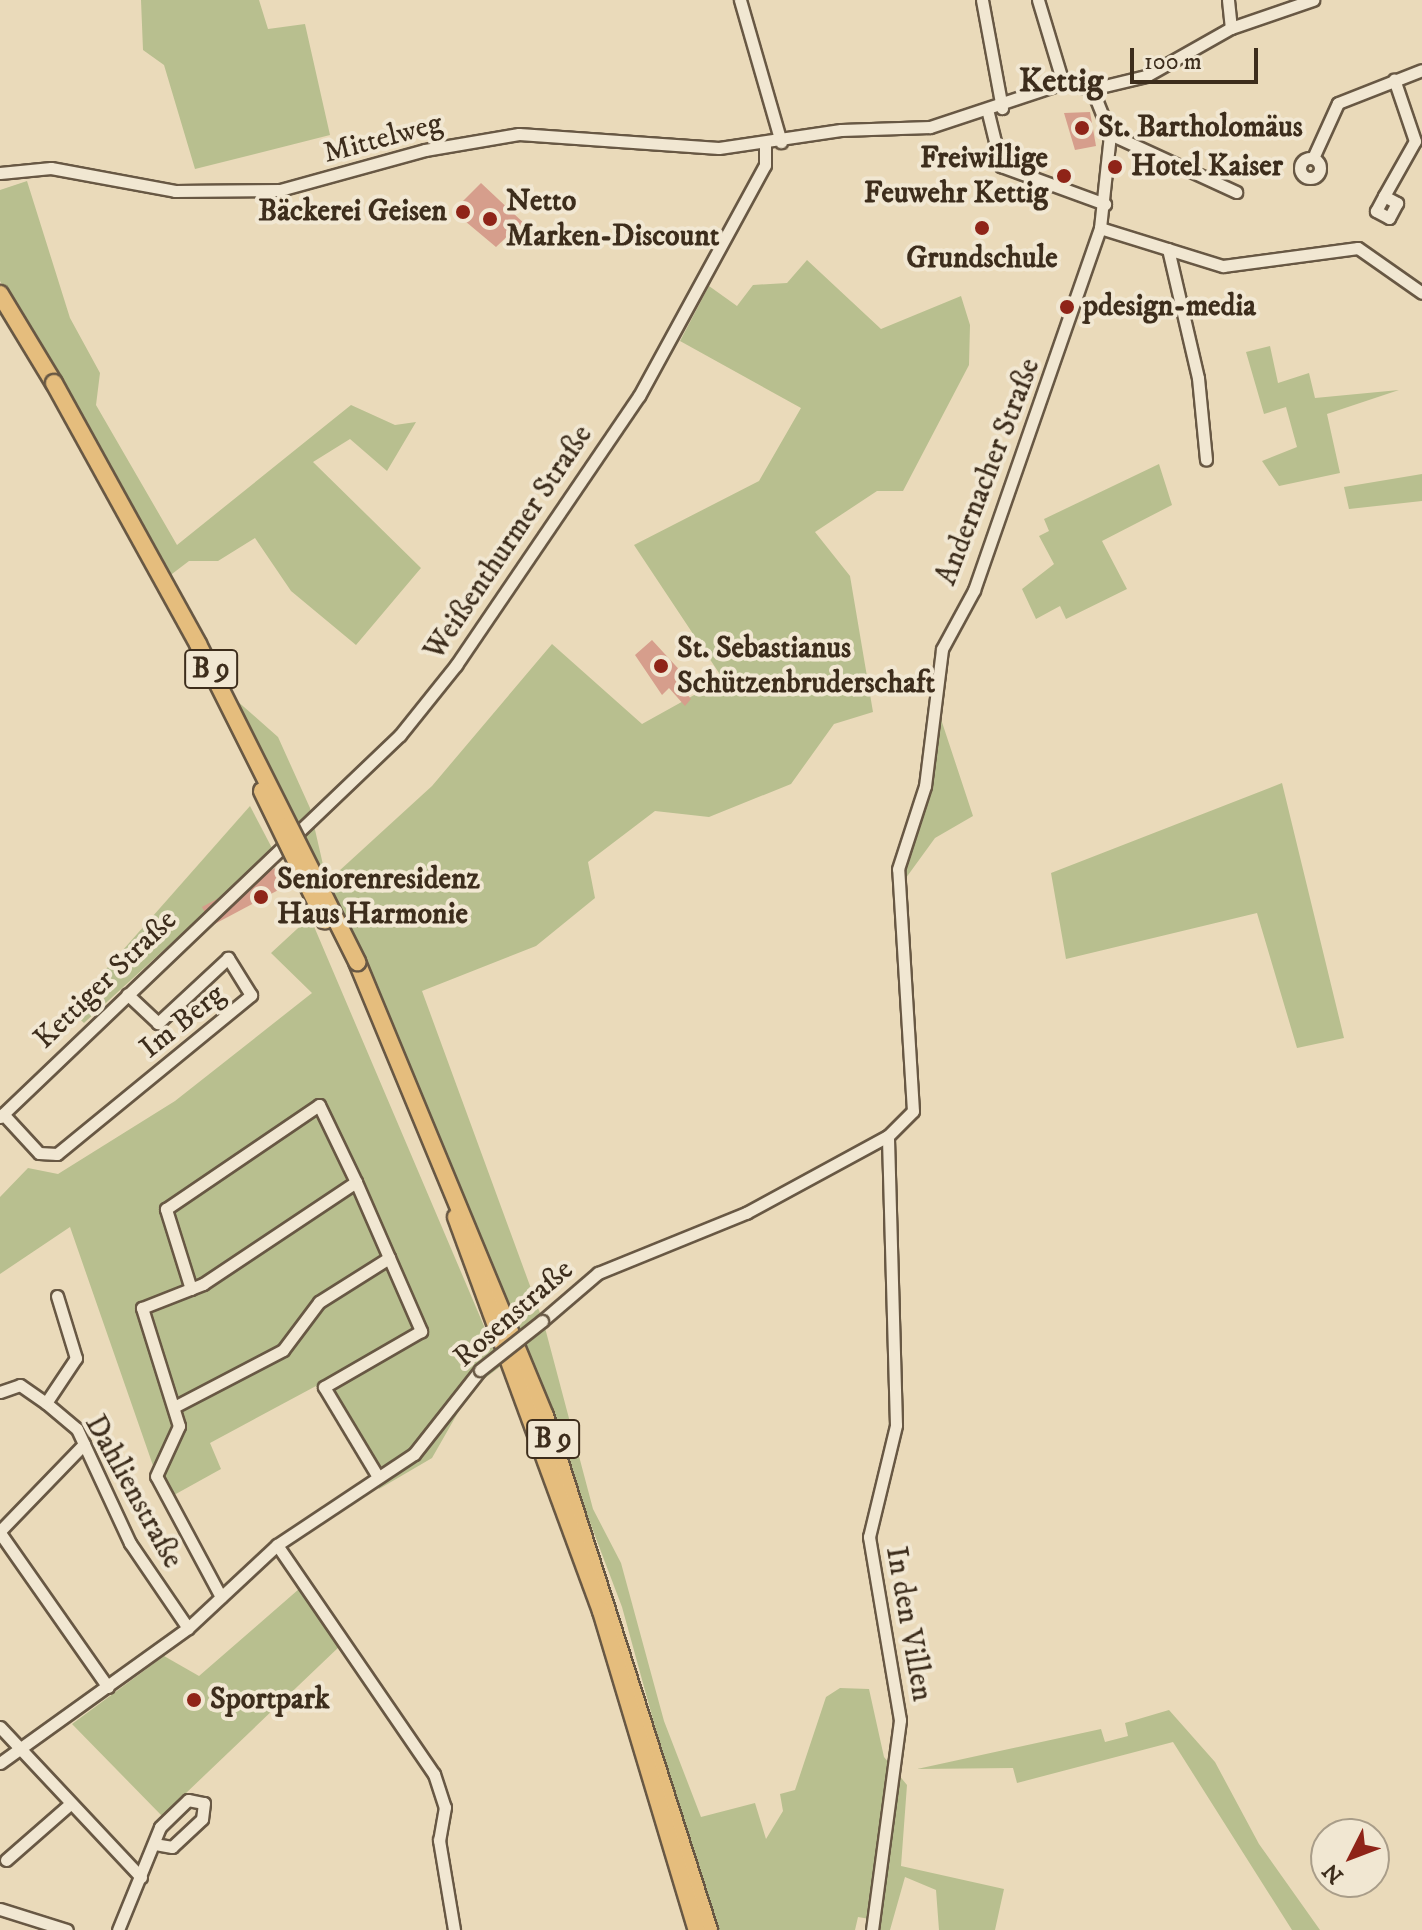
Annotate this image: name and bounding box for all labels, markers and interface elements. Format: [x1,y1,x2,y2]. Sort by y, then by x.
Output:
scale bar [1134,32,1262,82]
text: 100 m [1144,47,1202,77]
district label: Kettig [1019,62,1103,102]
street label: Mittelweg [320,106,446,172]
place label: St. Bartholomäus [1098,110,1303,146]
marker: St. Bartholomäus [1073,119,1091,137]
place label: Freiwillige Feuwehr Kettig [864,141,1048,212]
place label: Hotel Kaiser [1131,149,1283,185]
marker: Hotel Kaiser [1106,158,1124,176]
marker: Freiwillige Feuwehr Kettig [1055,167,1073,185]
place label: Netto Marken-Discount [506,184,719,254]
place label: Bäckerei Geisen [258,194,447,230]
marker: Bäckerei Geisen [454,203,472,221]
marker: Netto Marken-Discount [481,210,499,228]
marker: Grundschule [973,219,991,237]
place label: Grundschule [906,241,1058,277]
place label: pdesign-media [1083,289,1256,325]
marker: pdesign-media [1058,298,1076,316]
street label: Andernacher Straße [929,354,1049,590]
street label: Weißenthurmer Straße [417,419,601,667]
place label: St. Sebastianus Schützenbruderschaft [677,631,935,702]
road number: B 9 [183,645,239,693]
marker: St. Sebastianus Schützenbruderschaft [652,657,670,675]
place label: Seniorenresidenz Haus Harmonie [277,862,480,932]
marker: Seniorenresidenz Haus Harmonie [252,888,270,906]
street label: Kettiger Straße [27,903,185,1057]
street label: Im Berg [133,977,233,1067]
street label: Rosenstraße [447,1252,581,1376]
street label: Dahlienstraße [76,1409,190,1575]
road number: B 9 [525,1415,581,1463]
street label: In den Villen [877,1544,939,1704]
place label: Sportpark [210,1682,330,1718]
marker: Sportpark [185,1691,203,1709]
north arrow [1310,1818,1390,1898]
text: N [1317,1857,1349,1889]

